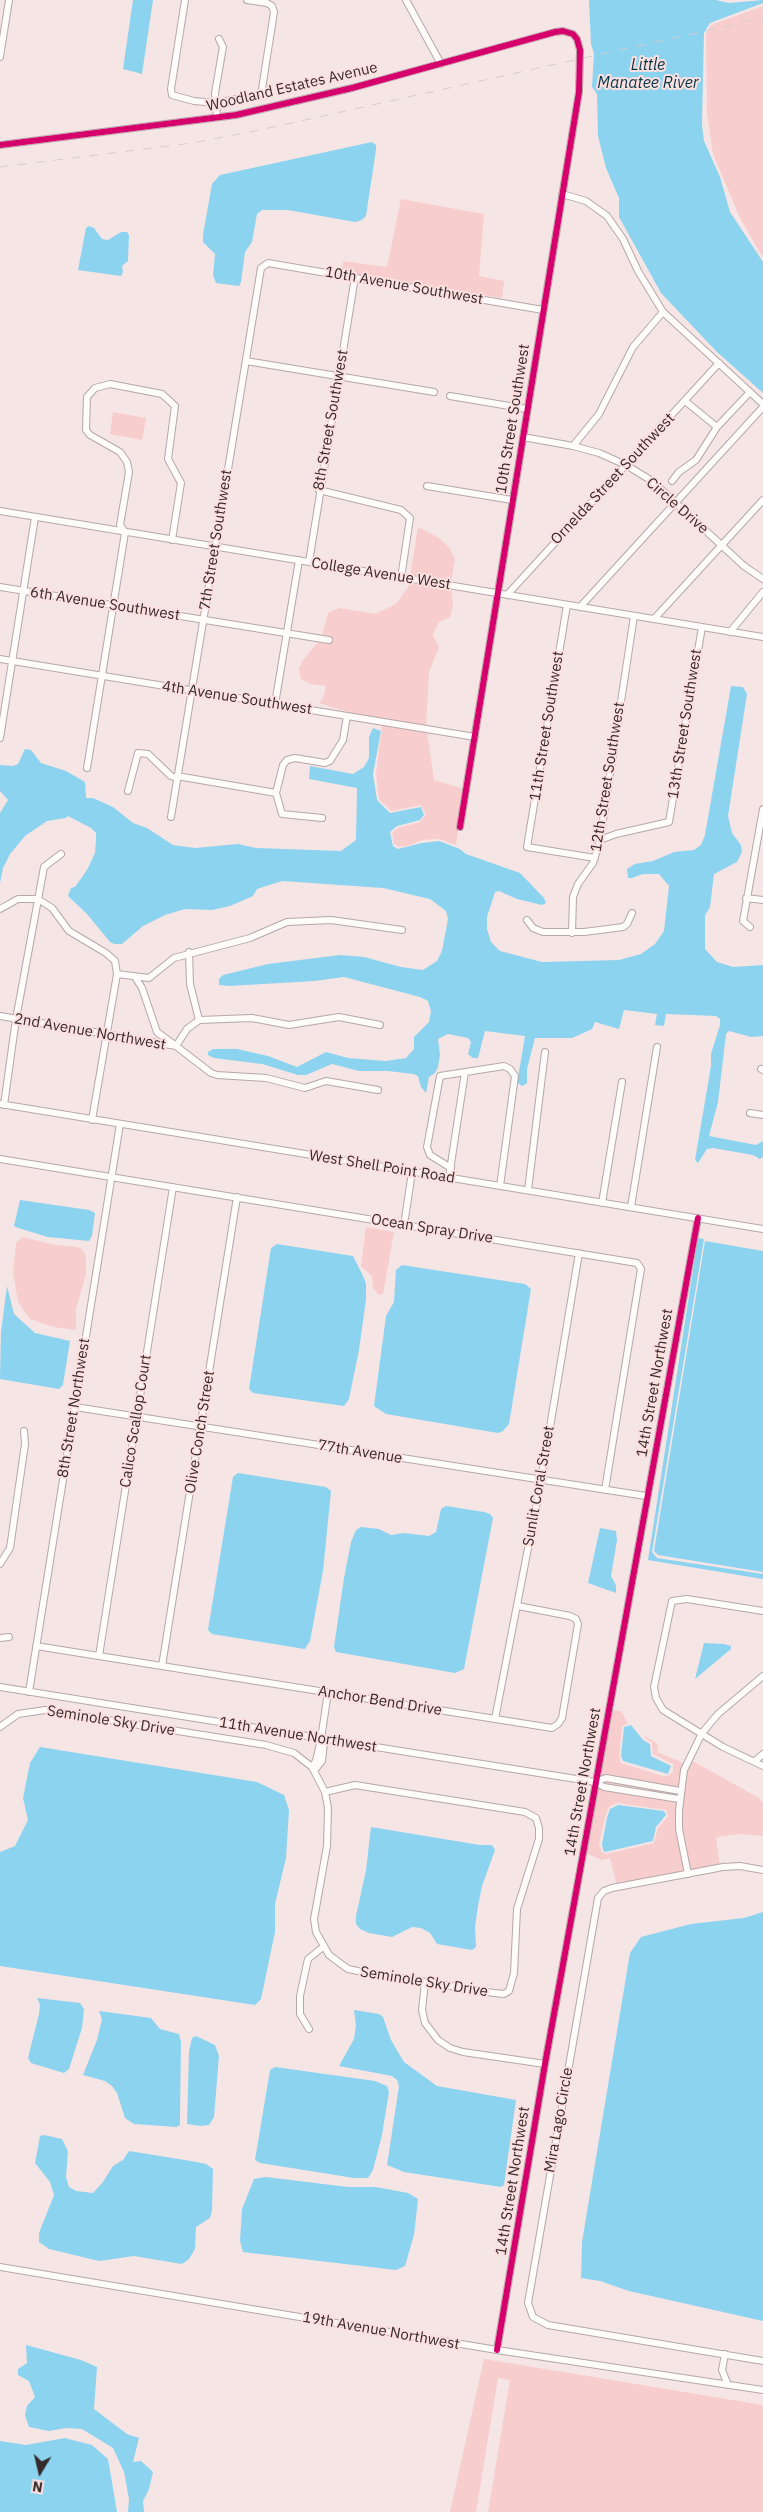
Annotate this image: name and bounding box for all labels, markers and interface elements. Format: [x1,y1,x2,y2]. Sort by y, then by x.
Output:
water label: Little Manatee River [597,55,699,93]
street label: Woodland Estates Avenue [205,59,379,115]
street label: 10th Avenue Southwest [323,263,485,309]
street label: 10th Street Southwest [492,343,534,495]
street label: 8th Street Southwest [310,348,352,492]
street label: Ornelda Street Southwest [547,409,679,549]
street label: 7th Street Southwest [196,468,236,612]
street label: Circle Drive [642,474,712,538]
street label: College Avenue West [310,554,452,594]
street label: 6th Avenue Southwest [29,583,181,625]
street label: 13th Street Southwest [664,648,706,800]
street label: 11th Street Southwest [526,650,568,802]
street label: 4th Avenue Southwest [161,677,313,719]
street label: 12th Street Southwest [587,701,629,853]
street label: 2nd Avenue Northwest [13,1010,167,1054]
street label: West Shell Point Road [308,1147,456,1187]
street label: Ocean Spray Drive [370,1210,494,1248]
street label: 14th Street Northwest [633,1307,677,1459]
street label: 8th Street Northwest [54,1337,94,1479]
street label: Calico Scallop Court [117,1353,155,1489]
street label: Olive Conch Street [181,1369,219,1495]
street label: Sunlit Coral Street [520,1424,558,1548]
street label: 77th Avenue [316,1436,404,1468]
street label: Anchor Bend Drive [317,1682,443,1720]
street label: Seminole Sky Drive [46,1702,176,1740]
street label: 14th Street Northwest [561,1706,605,1858]
street label: 11th Avenue Northwest [218,1714,378,1756]
street label: Seminole Sky Drive [359,1963,489,2001]
street label: Mira Lago Circle [541,2066,577,2174]
street label: 14th Street Northwest [492,2105,534,2257]
street label: 19th Avenue Northwest [301,2308,461,2354]
north arrow [15,2447,65,2497]
text: N [31,2477,44,2496]

